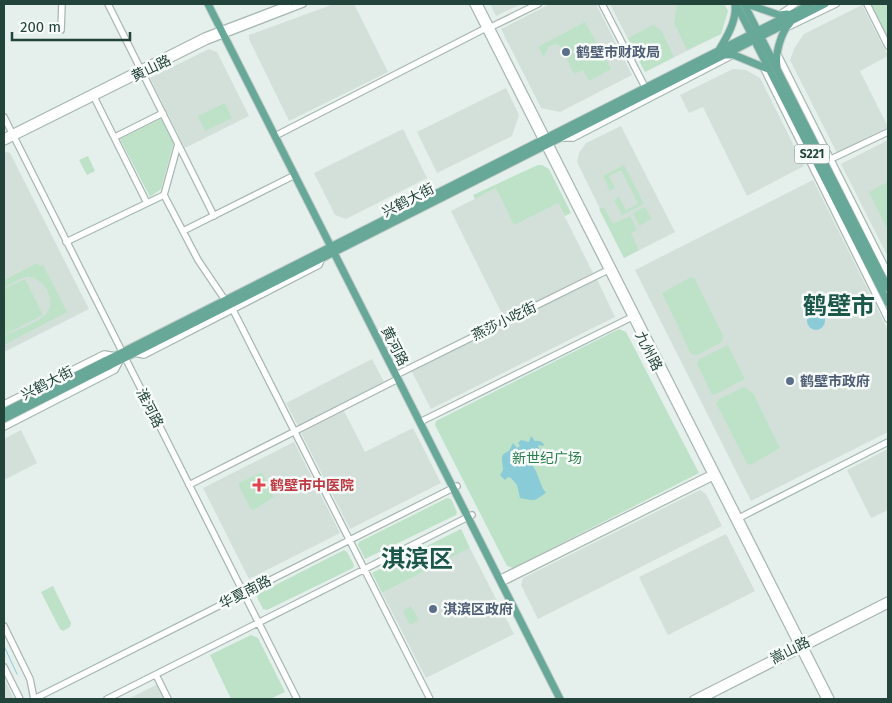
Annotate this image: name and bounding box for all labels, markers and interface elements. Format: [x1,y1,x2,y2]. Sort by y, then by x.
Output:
scale bar [12,10,130,42]
text: 200 m [20,18,61,36]
place label: 鹤壁市财政局 [576,44,660,61]
marker: 鹤壁市财政局 [560,46,572,58]
street label: 黄山路 [129,52,174,85]
road number: S221 [794,144,830,164]
street label: 兴鹤大街 [379,180,437,221]
district label: 鹤壁市 [803,292,875,320]
street label: 燕莎小吃街 [469,298,539,344]
street label: 黄河路 [377,324,412,369]
street label: 九州路 [631,329,666,374]
street label: 兴鹤大街 [18,363,76,404]
place label: 鹤壁市政府 [800,373,870,390]
marker: 鹤壁市政府 [784,375,796,387]
street label: 淮河路 [132,386,167,431]
park label: 新世纪广场 [512,450,582,467]
place label: 鹤壁市中医院 [270,477,354,494]
marker: 鹤壁市中医院 [252,478,266,492]
district label: 淇滨区 [381,545,453,573]
street label: 华夏南路 [216,572,274,613]
place label: 淇滨区政府 [443,601,513,618]
marker: 淇滨区政府 [427,603,439,615]
street label: 嵩山路 [768,633,813,668]

